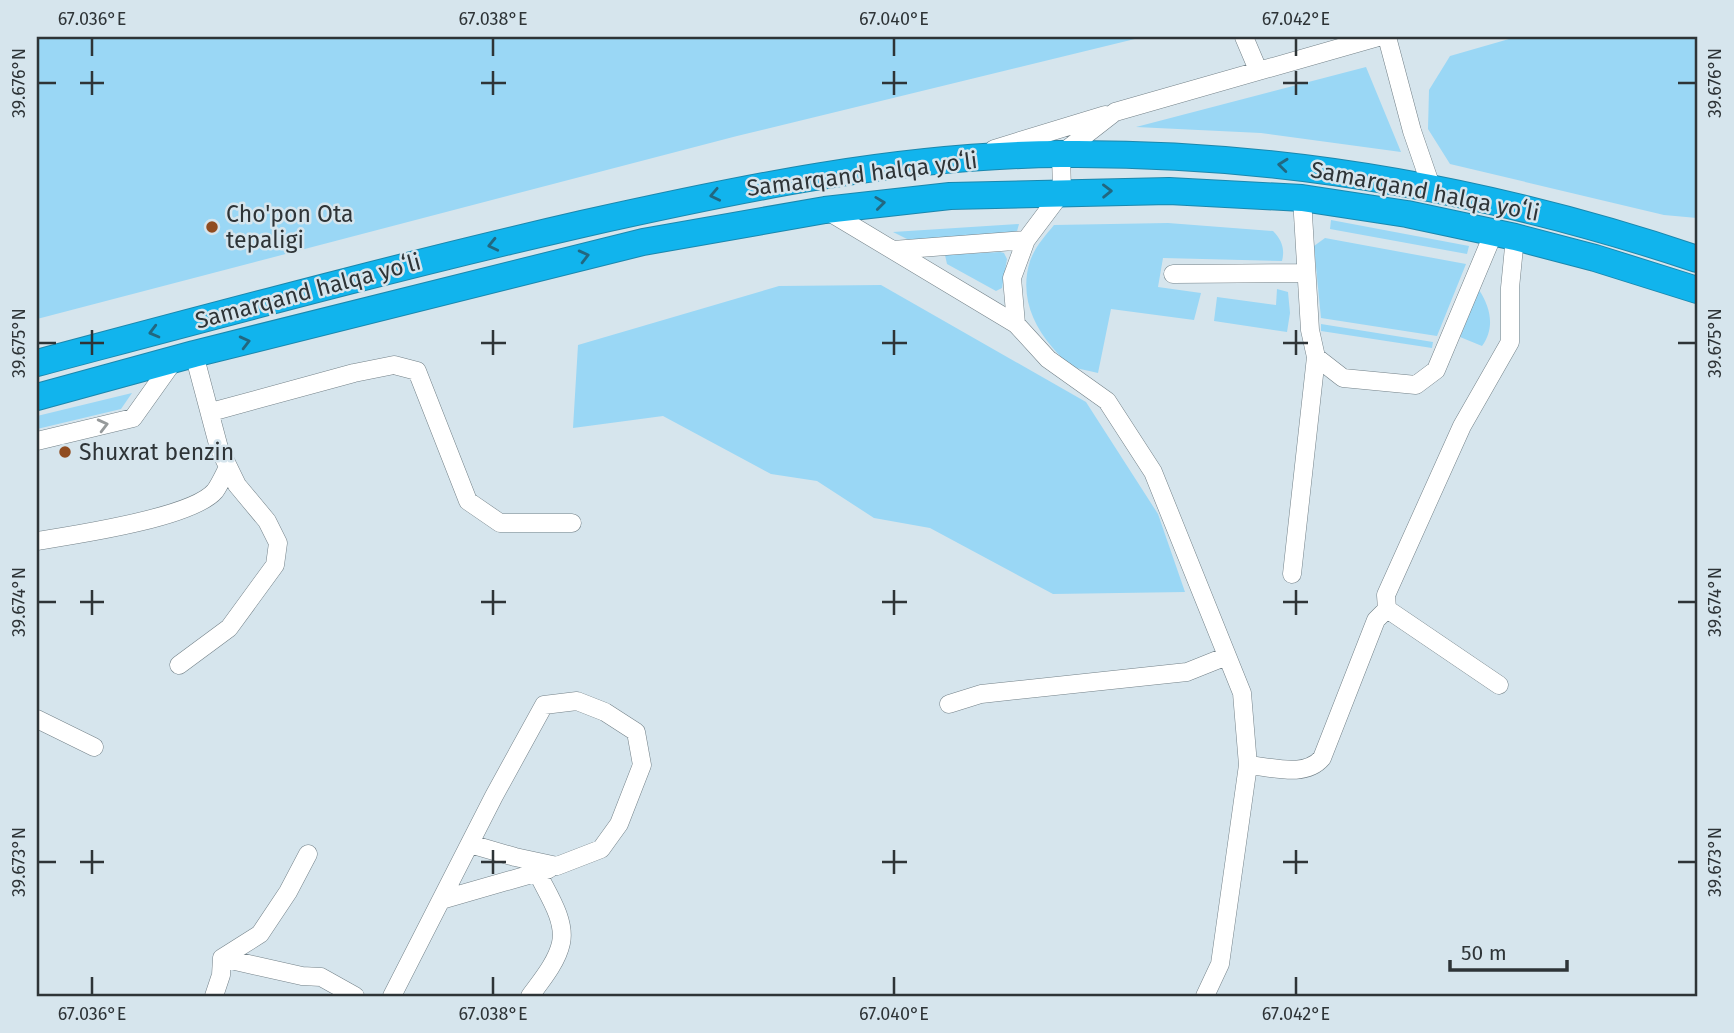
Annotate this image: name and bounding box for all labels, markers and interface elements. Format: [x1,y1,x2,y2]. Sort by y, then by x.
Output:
text: 67.036°E [58,8,126,30]
text: 67.038°E [458,8,528,30]
text: 67.040°E [859,8,929,30]
text: 67.042°E [1262,8,1330,30]
text: 39.676°N [8,48,30,118]
text: 39.676°N [1704,48,1726,118]
street label: Samarqand halqa yoʻli [745,146,979,202]
street label: Samarqand halqa yoʻli [1308,155,1542,227]
one-way arrow [1277,158,1289,173]
one-way arrow [1103,183,1113,199]
one-way arrow [709,186,721,201]
one-way arrow [874,195,886,210]
place label: Cho'pon Ota tepaligi [226,200,354,254]
marker: Cho'pon Ota tepaligi [204,219,220,235]
one-way arrow [488,236,500,251]
street label: Samarqand halqa yoʻli [192,247,424,335]
one-way arrow [578,250,590,264]
text: 39.675°N [8,308,30,378]
text: 39.675°N [1704,308,1726,378]
one-way arrow [149,323,161,338]
one-way arrow [239,336,251,350]
one-way arrow [97,419,109,433]
place label: Shuxrat benzin [79,438,234,466]
marker: Shuxrat benzin [57,444,73,460]
text: 39.674°N [8,567,30,637]
text: 39.674°N [1704,567,1726,637]
text: 39.673°N [8,827,30,897]
text: 39.673°N [1704,827,1726,897]
scale bar [1450,928,1568,972]
text: 50 m [1461,940,1507,966]
text: 67.036°E [58,1003,126,1025]
text: 67.038°E [458,1003,528,1025]
text: 67.040°E [859,1003,929,1025]
text: 67.042°E [1262,1003,1330,1025]

